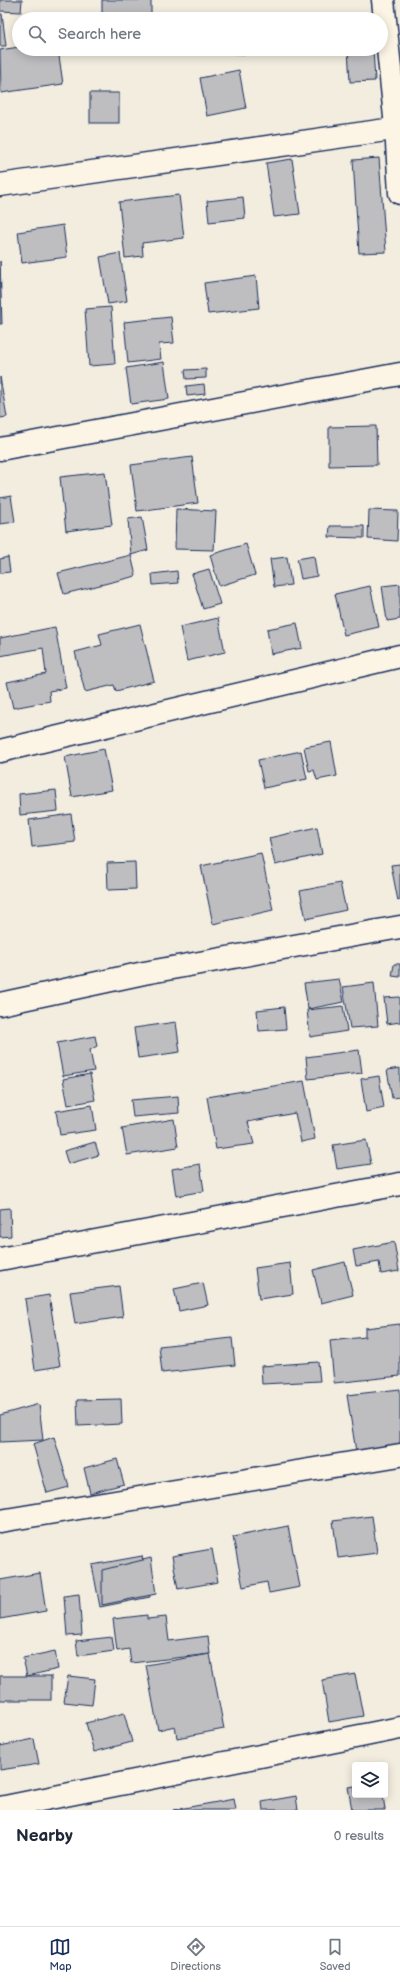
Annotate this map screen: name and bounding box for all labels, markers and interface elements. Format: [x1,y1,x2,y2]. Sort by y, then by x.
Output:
search box [12,12,388,56]
icon: search [26,23,48,45]
text: Search here [58,25,141,44]
map controls [352,1762,388,1798]
button: layers [352,1762,388,1798]
text: Nearby [16,1826,73,1846]
text: 0 results [334,1828,384,1844]
tab: Map [49,1936,72,1973]
tab: Directions [170,1936,221,1973]
tab: Saved [320,1936,351,1973]

